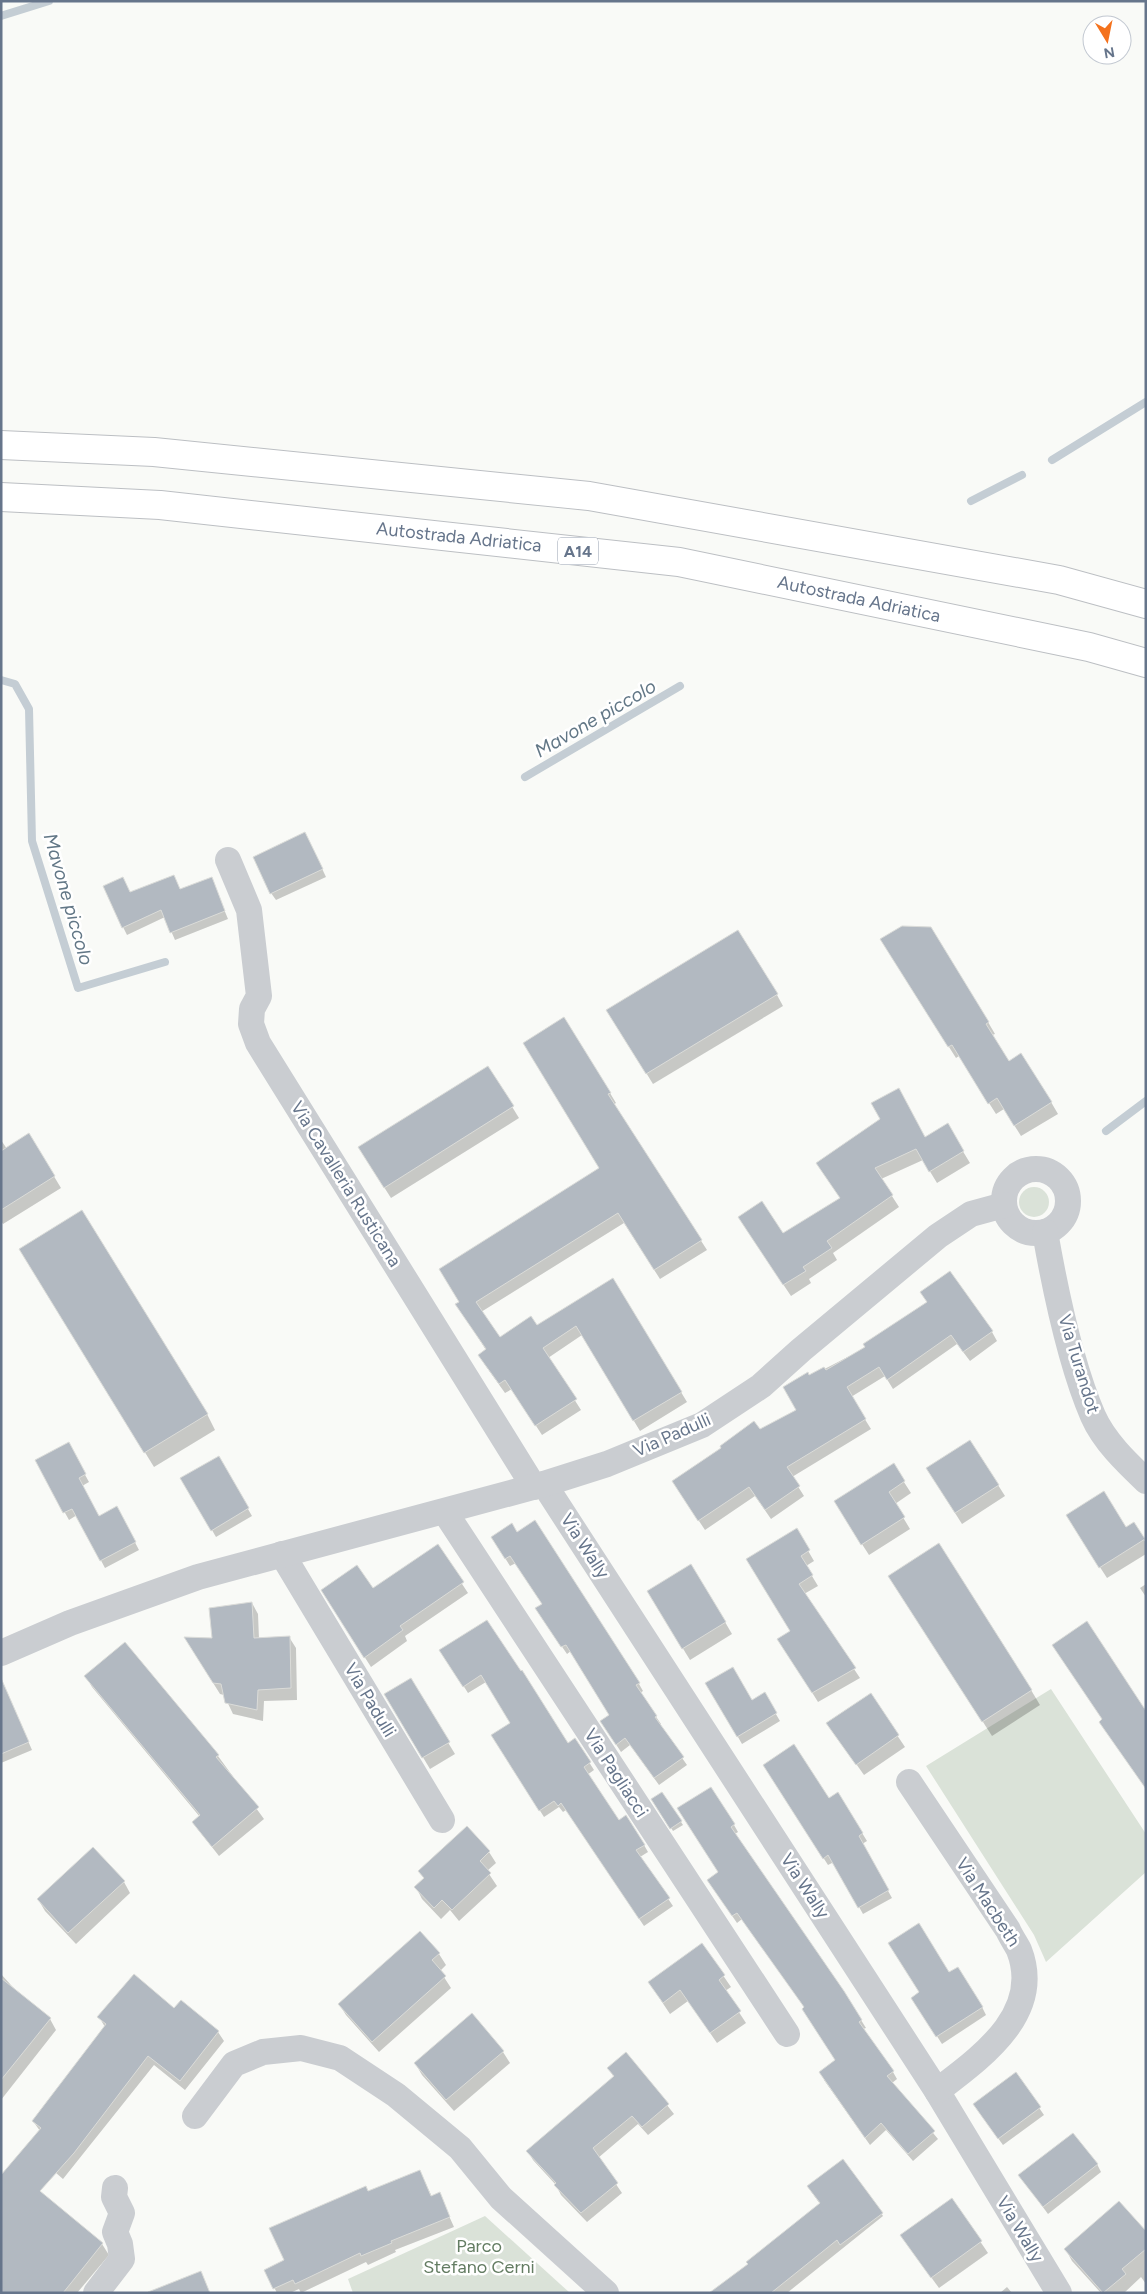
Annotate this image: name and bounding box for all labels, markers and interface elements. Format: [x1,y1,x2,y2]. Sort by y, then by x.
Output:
north arrow [1082,15,1132,65]
text: N [1102,43,1116,62]
street label: Autostrada Adriatica [375,517,543,557]
road number: A14 [558,538,598,564]
street label: Autostrada Adriatica [776,571,942,627]
water label: Mavone piccolo [531,674,660,762]
water label: Mavone piccolo [39,830,98,968]
street label: Via Cavalleria Rusticana [286,1097,406,1271]
street label: Via Turandot [1053,1312,1105,1416]
street label: Via Padulli [630,1408,714,1462]
street label: Via Wally [556,1509,614,1583]
street label: Via Padulli [339,1659,401,1741]
street label: Via Pagliacci [579,1725,653,1821]
street label: Via Wally [776,1849,834,1923]
street label: Via Macbeth [951,1853,1025,1951]
street label: Via Wally [992,2192,1049,2267]
park label: Parco Stefano Cerni [423,2235,535,2278]

